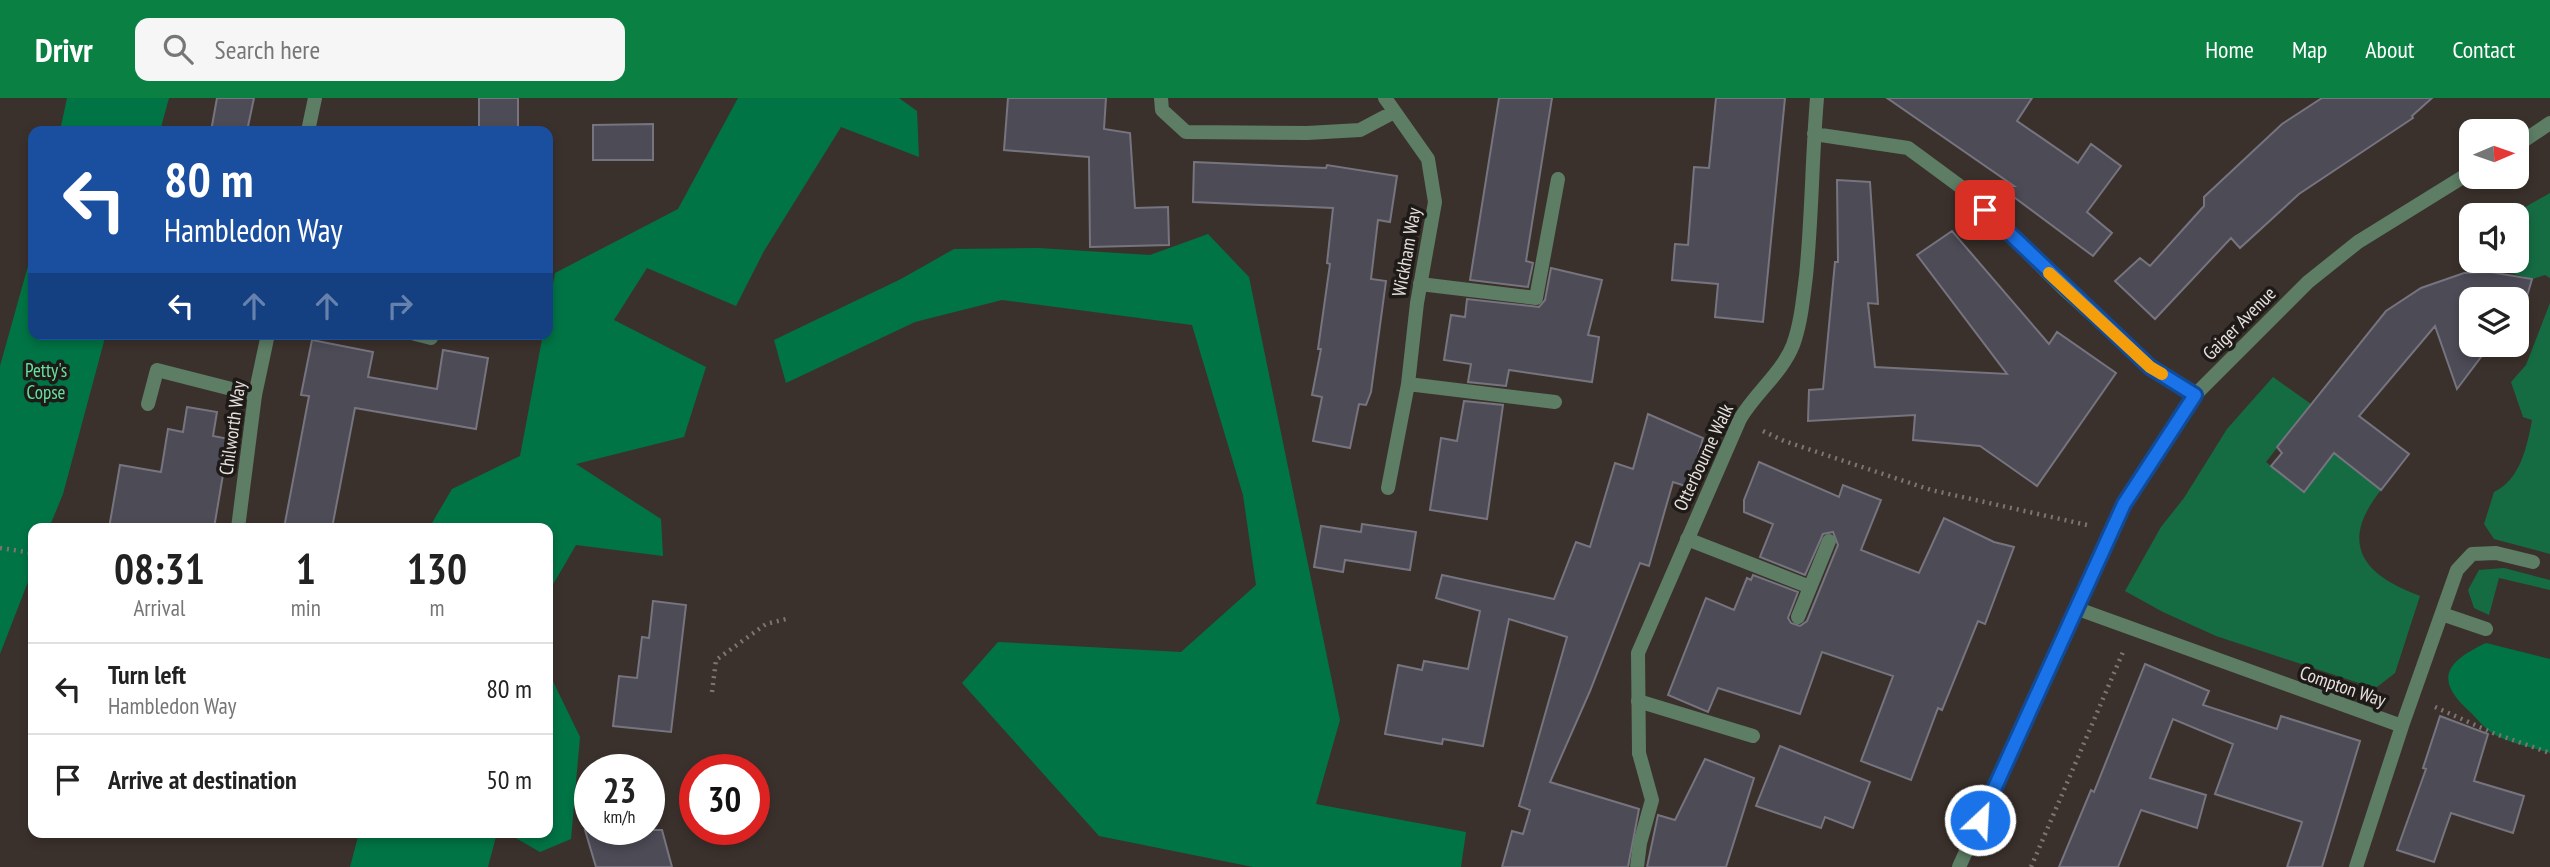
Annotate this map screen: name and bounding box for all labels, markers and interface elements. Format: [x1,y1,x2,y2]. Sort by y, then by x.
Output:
search box [135,18,625,81]
text: Drivr [35,28,93,71]
icon: search [159,30,197,68]
text: Search here [215,33,320,66]
text: Home [2205,34,2254,65]
text: Map [2292,34,2327,65]
text: About [2365,34,2414,65]
text: Contact [2452,34,2515,65]
north arrow [2459,119,2529,189]
map controls [2459,119,2529,357]
text: 80 m [164,147,253,211]
icon: left [49,154,140,245]
pin [1955,180,2015,240]
icon: arrive [1966,191,2004,229]
button: sound [2459,203,2529,273]
street label: Wickham Way [1386,205,1426,298]
text: Hambledon Way [164,209,343,251]
street label: Gaiger Avenue [2197,281,2281,365]
icon: left [162,287,200,325]
icon: ahead [235,287,273,325]
icon: ahead [308,287,346,325]
icon: right [381,287,419,325]
button: layers [2459,287,2529,357]
park label: Petty's Copse [25,358,67,404]
street label: Chilworth Way [214,379,251,477]
street label: Otterbourne Walk [1668,399,1738,514]
text: 08:31 [114,541,205,596]
text: 1 [296,541,316,596]
text: 130 [407,541,467,596]
text: Arrival [133,593,185,622]
text: min [291,593,321,622]
text: m [429,593,444,622]
text: Turn left [108,658,186,691]
street label: Compton Way [2297,660,2390,712]
icon: left [49,670,87,708]
text: 80 m [486,672,532,705]
text: Hambledon Way [108,691,236,720]
speed limit sign: 30 [679,754,770,845]
icon: arrive [49,761,87,799]
text: Arrive at destination [108,763,297,796]
text: 50 m [486,763,532,796]
text: 23 [603,767,636,813]
position arrow [1943,783,2017,857]
text: km/h [604,805,635,828]

